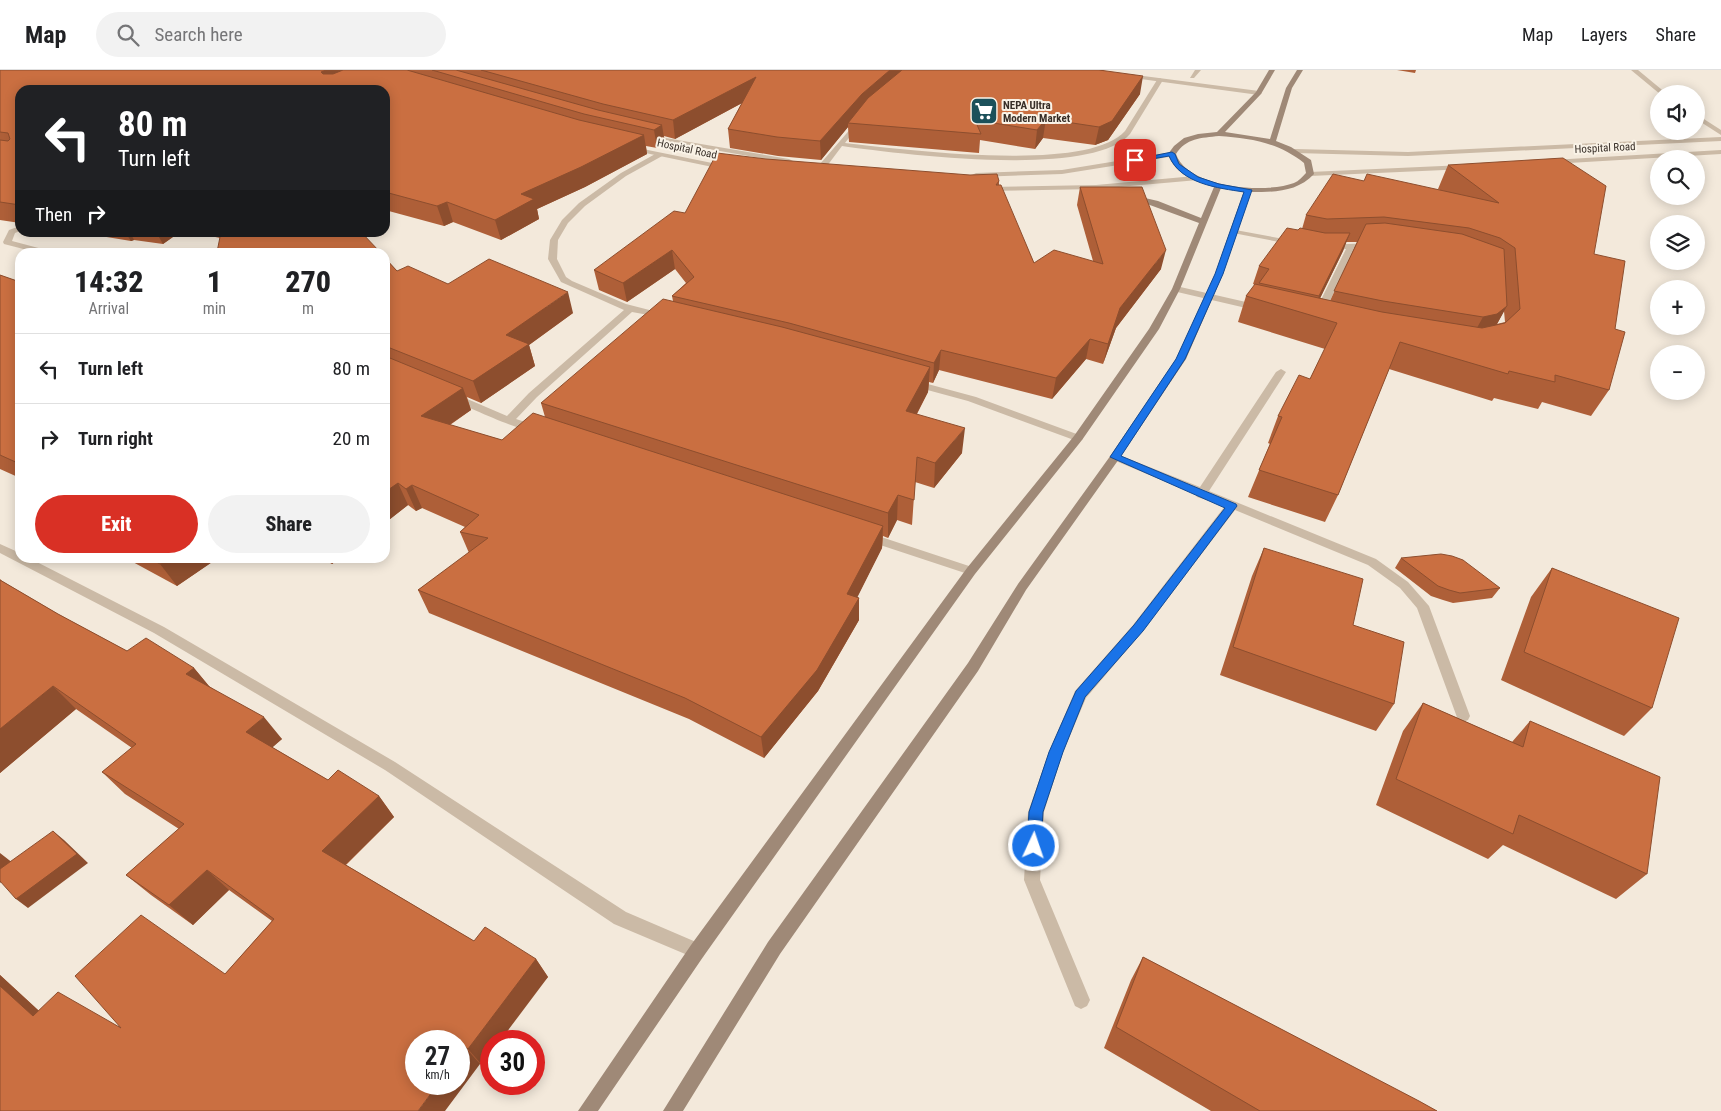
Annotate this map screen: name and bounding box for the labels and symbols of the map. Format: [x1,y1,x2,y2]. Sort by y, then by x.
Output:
supermarket icon: NEPA Ultra Modern Market [969,96,999,126]
place label: NEPA Ultra Modern Market [1003,99,1071,125]
street label: Hospital Road [656,136,718,162]
pin [1114,139,1156,181]
street label: Hospital Road [1574,140,1636,156]
position arrow [1007,819,1059,871]
speed limit sign: 30 [480,1030,545,1095]

